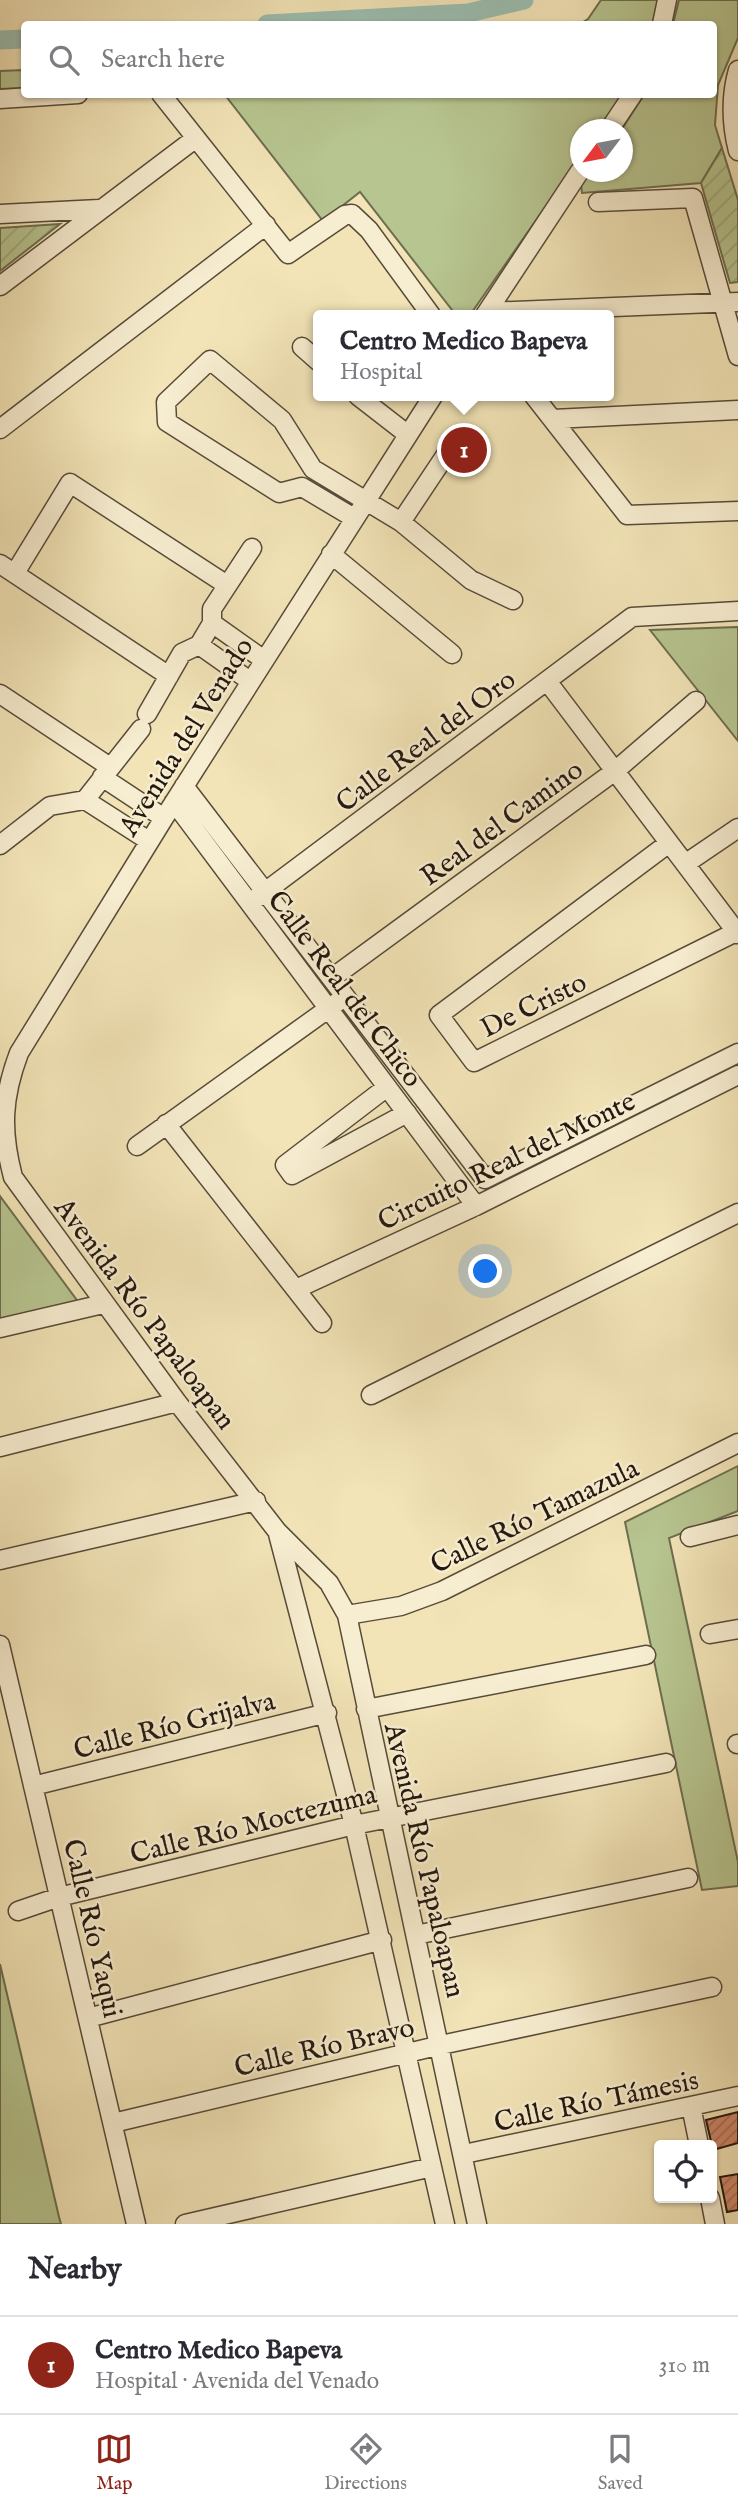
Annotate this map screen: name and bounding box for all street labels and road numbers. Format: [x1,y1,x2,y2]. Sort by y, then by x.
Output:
street label: Avenida del Venado [112,632,262,844]
street label: Calle Real del Oro [330,663,523,821]
street label: Real del Camino [414,753,591,895]
street label: Calle Real del Chico [259,884,429,1095]
street label: De Cristo [475,966,593,1047]
street label: Circuito Real del Monte [373,1085,642,1240]
street label: Avenida Río Papaloapan [45,1191,243,1437]
street label: Calle Río Tamazula [425,1451,646,1583]
street label: Calle Río Grijalva [70,1684,280,1768]
street label: Avenida Río Papaloapan [375,1719,472,2001]
street label: Calle Río Moctezuma [127,1778,381,1873]
street label: Calle Río Yaqui [54,1836,129,2021]
street label: Calle Río Bravo [231,2011,418,2086]
street label: Calle Río Támesis [491,2064,702,2141]

